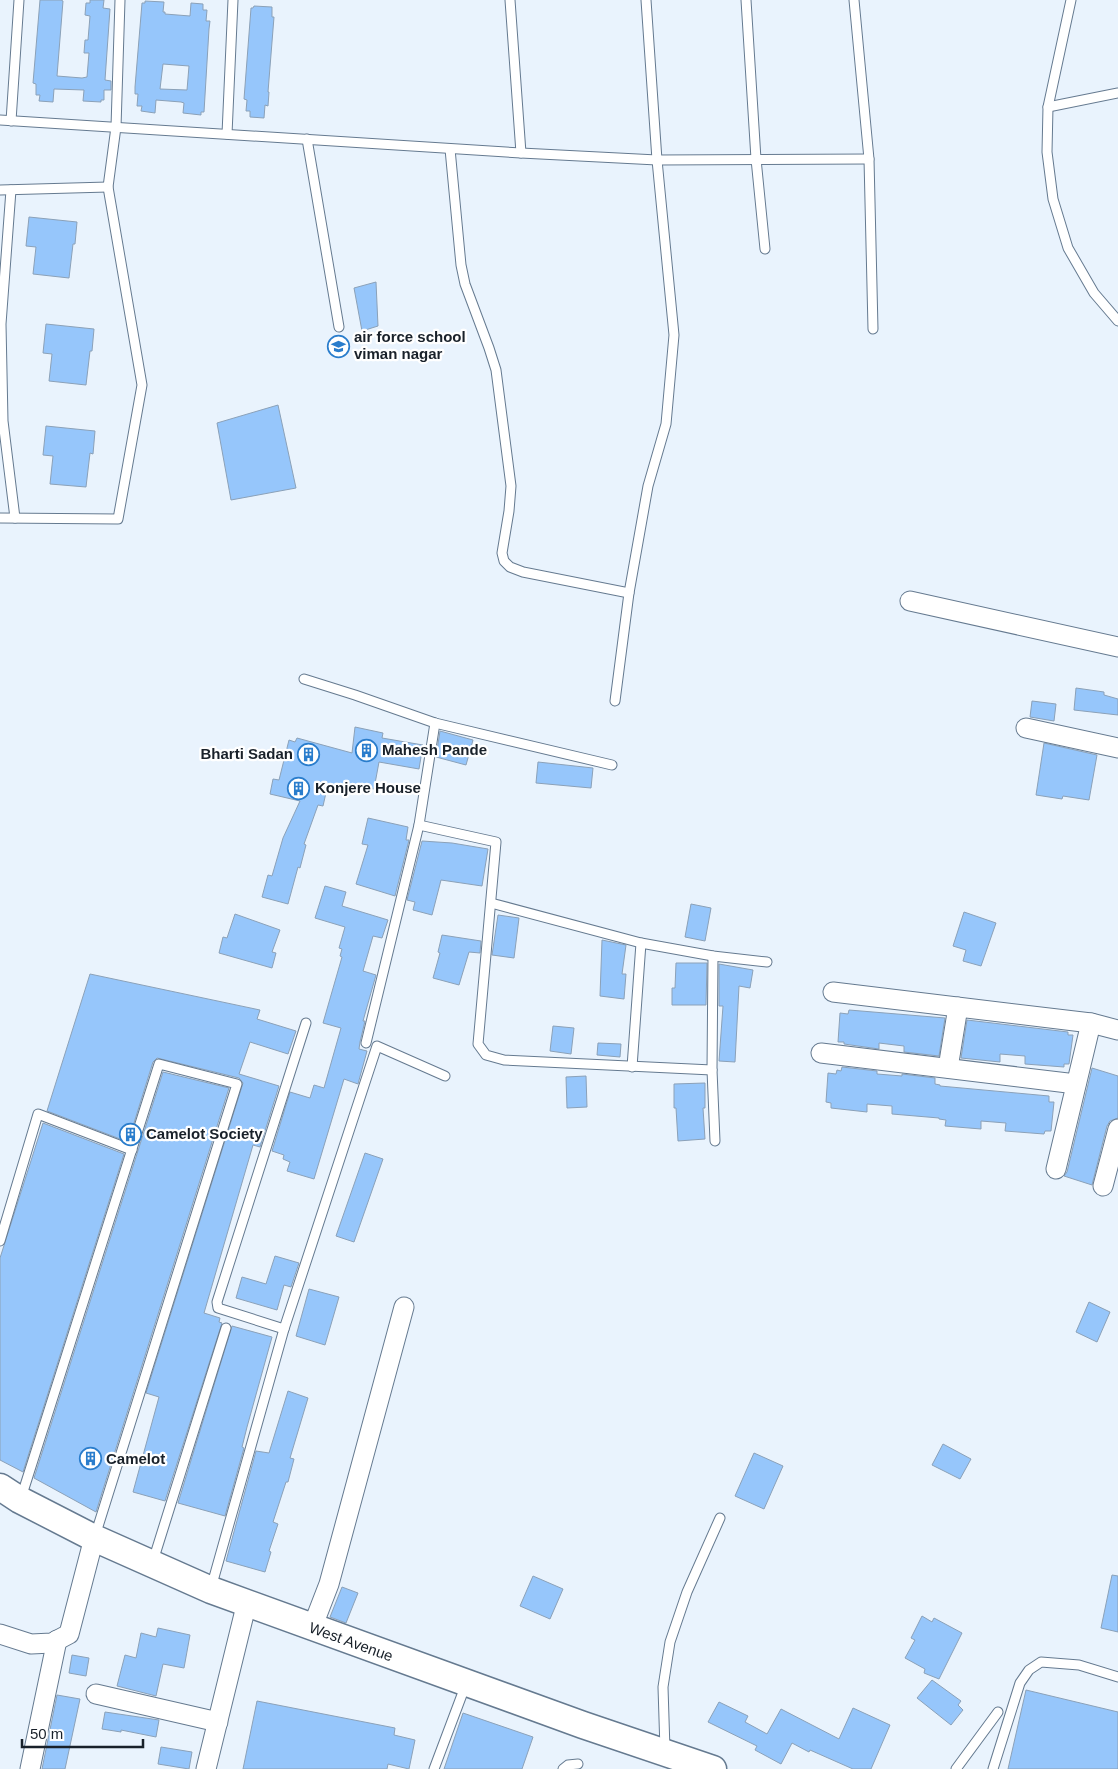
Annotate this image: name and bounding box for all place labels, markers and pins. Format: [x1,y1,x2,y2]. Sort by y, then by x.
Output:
place label: air force school viman nagar [354,328,466,362]
school or university icon: air force school viman nagar [326,334,350,358]
building icon: Mahesh Pande [354,738,378,762]
place label: Mahesh Pande [382,741,487,758]
building icon: Bharti Sadan [297,742,321,766]
place label: Bharti Sadan [200,745,293,762]
building icon: Konjere House [287,776,311,800]
place label: Konjere House [315,779,421,796]
building icon: Camelot Society [118,1122,142,1146]
place label: Camelot Society [146,1125,263,1142]
building icon: Camelot [78,1447,102,1471]
place label: Camelot [106,1450,165,1467]

